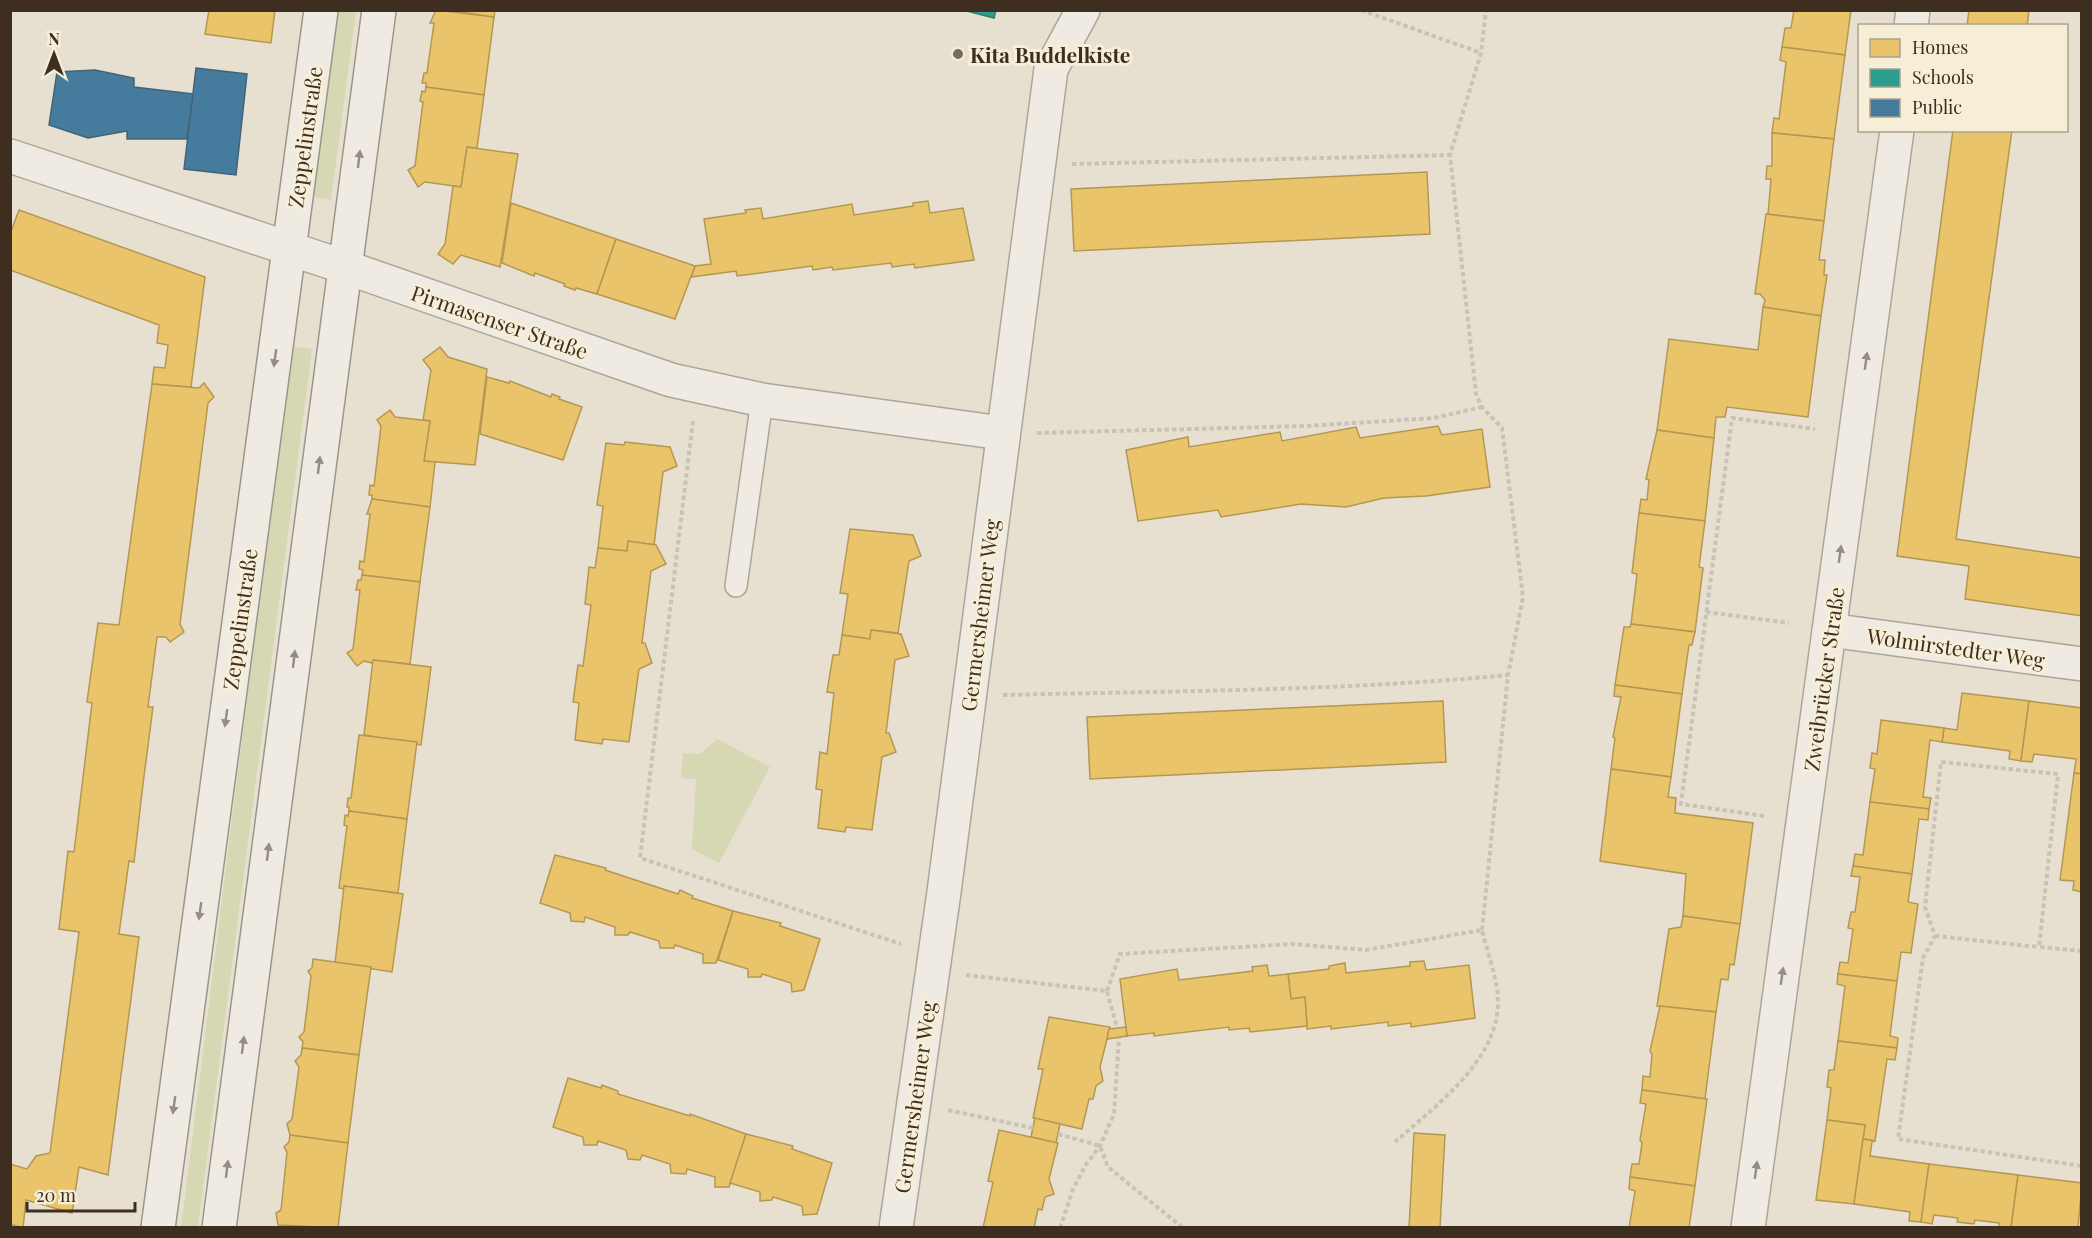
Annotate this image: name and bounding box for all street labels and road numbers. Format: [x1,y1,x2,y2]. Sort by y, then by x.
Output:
street label: Zeppelinstraße [280,65,328,209]
street label: Pirmasenser Straße [408,278,592,364]
street label: Germersheimer Weg [953,517,1005,713]
street label: Zeppelinstraße [215,547,263,691]
street label: Zweibrücker Straße [1796,585,1850,773]
street label: Wolmirstedter Weg [1864,621,2047,673]
street label: Germersheimer Weg [887,999,941,1195]

